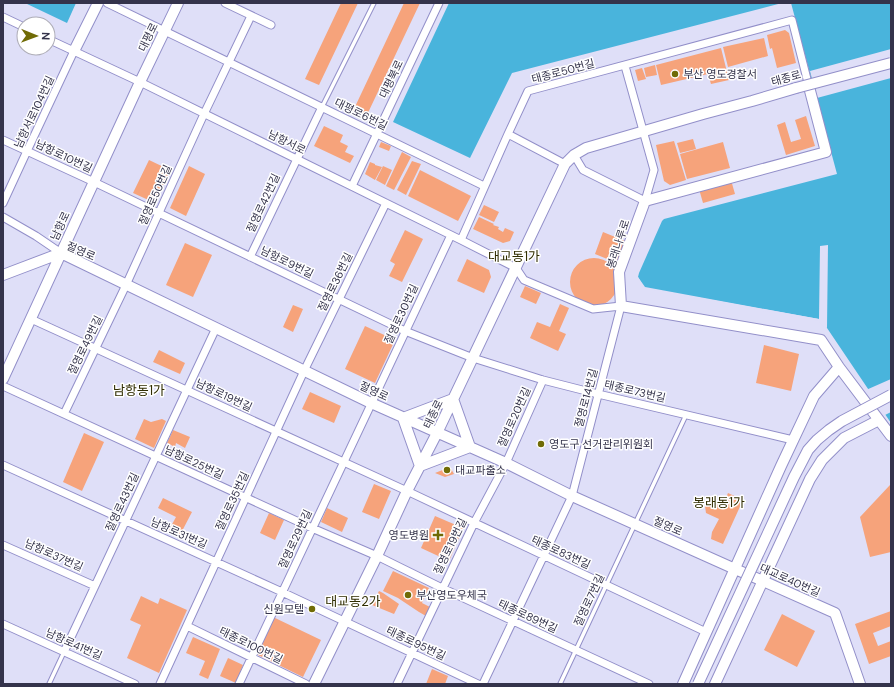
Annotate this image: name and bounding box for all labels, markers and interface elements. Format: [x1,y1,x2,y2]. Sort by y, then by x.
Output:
north arrow [16,16,56,56]
street label: 대평로 [135,20,161,54]
text: N [39,32,53,40]
street label: 태종로50번길 [530,56,596,86]
street label: 대평북로 [376,58,406,100]
place label: 부산 영도경찰서 [683,67,757,81]
street label: 태종로 [769,67,803,89]
marker: 부산 영도경찰서 [670,69,680,79]
street label: 남항서로104번길 [11,74,57,150]
street label: 대평로6번길 [332,95,390,133]
street label: 남항서로 [266,127,308,157]
street label: 남항로10번길 [33,137,95,175]
street label: 절영로50번길 [135,163,175,227]
street label: 절영로42번길 [243,171,283,235]
street label: 남항로 [47,209,73,243]
street label: 봉래나루로 [604,218,632,270]
street label: 절영로 [64,239,98,263]
street label: 남항로9번길 [258,243,316,281]
district label: 대교동1가 [488,248,540,265]
street label: 절영로36번길 [315,250,355,314]
street label: 절영로30번길 [381,282,421,346]
street label: 절영로49번길 [65,313,105,377]
street label: 절영로14번길 [571,367,601,429]
street label: 남항로19번길 [193,376,255,414]
street label: 태종로73번길 [603,377,667,405]
street label: 절영로 [357,378,391,404]
district label: 남항동1가 [113,382,165,399]
street label: 절영로20번길 [495,385,533,449]
street label: 태종로 [420,397,446,431]
place label: 영도구 선거관리위원회 [549,437,653,451]
marker: 영도구 선거관리위원회 [536,439,546,449]
street label: 남항로25번길 [162,442,226,482]
place label: 대교파출소 [455,463,506,477]
marker: 대교파출소 [442,465,452,475]
street label: 절영로35번길 [212,469,252,533]
street label: 절영로43번길 [102,470,142,534]
district label: 봉래동1가 [693,494,745,511]
street label: 절영로29번길 [275,507,315,571]
street label: 절영로 [651,513,685,539]
street label: 남항로31번길 [149,514,209,552]
street label: 절영로19번길 [430,516,470,576]
place label: 영도병원 [389,528,429,542]
marker: 영도병원 [432,529,444,541]
street label: 태종로83번길 [529,532,593,572]
street label: 남항로37번길 [22,536,86,574]
street label: 대교로40번길 [758,560,822,600]
street label: 절영로7번길 [571,571,607,629]
place label: 부산영도우체국 [416,588,487,602]
marker: 부산영도우체국 [403,590,413,600]
district label: 대교동2가 [325,593,381,610]
street label: 태종로89번길 [496,596,560,636]
place label: 신원모텔 [264,602,304,616]
marker: 신원모텔 [307,604,317,614]
street label: 태종로95번길 [384,623,448,663]
street label: 태종로100번길 [217,624,285,666]
street label: 남항로41번길 [43,625,105,663]

